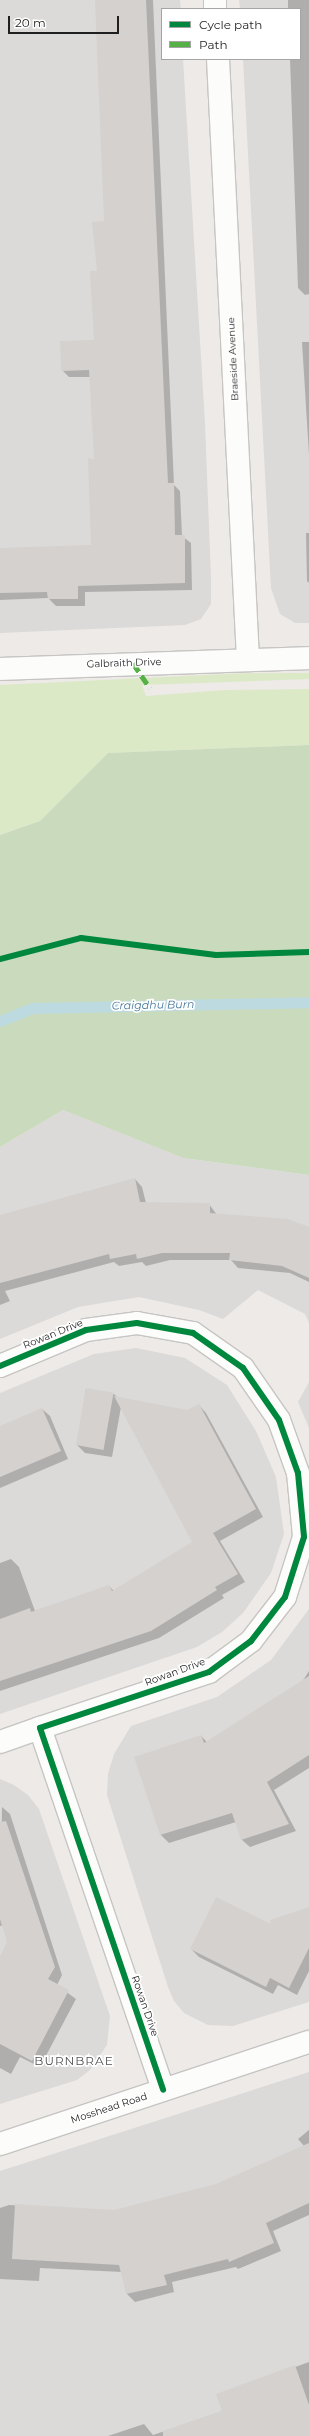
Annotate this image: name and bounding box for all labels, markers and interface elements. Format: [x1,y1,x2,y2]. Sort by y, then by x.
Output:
scale bar [10,8,121,34]
legend [161,8,301,60]
text: 20 m [15,15,46,30]
text: Cycle path [199,17,262,32]
text: Path [199,37,228,52]
street label: Braeside Avenue [225,317,241,401]
street label: Galbraith Drive [86,656,162,670]
water label: Craigdhu Burn [112,998,194,1012]
street label: Rowan Drive [21,1317,85,1351]
street label: Rowan Drive [143,1656,207,1688]
street label: Rowan Drive [129,1974,161,2038]
district label: BURNBRAE [34,2054,114,2068]
street label: Mosshead Road [69,2090,149,2126]

